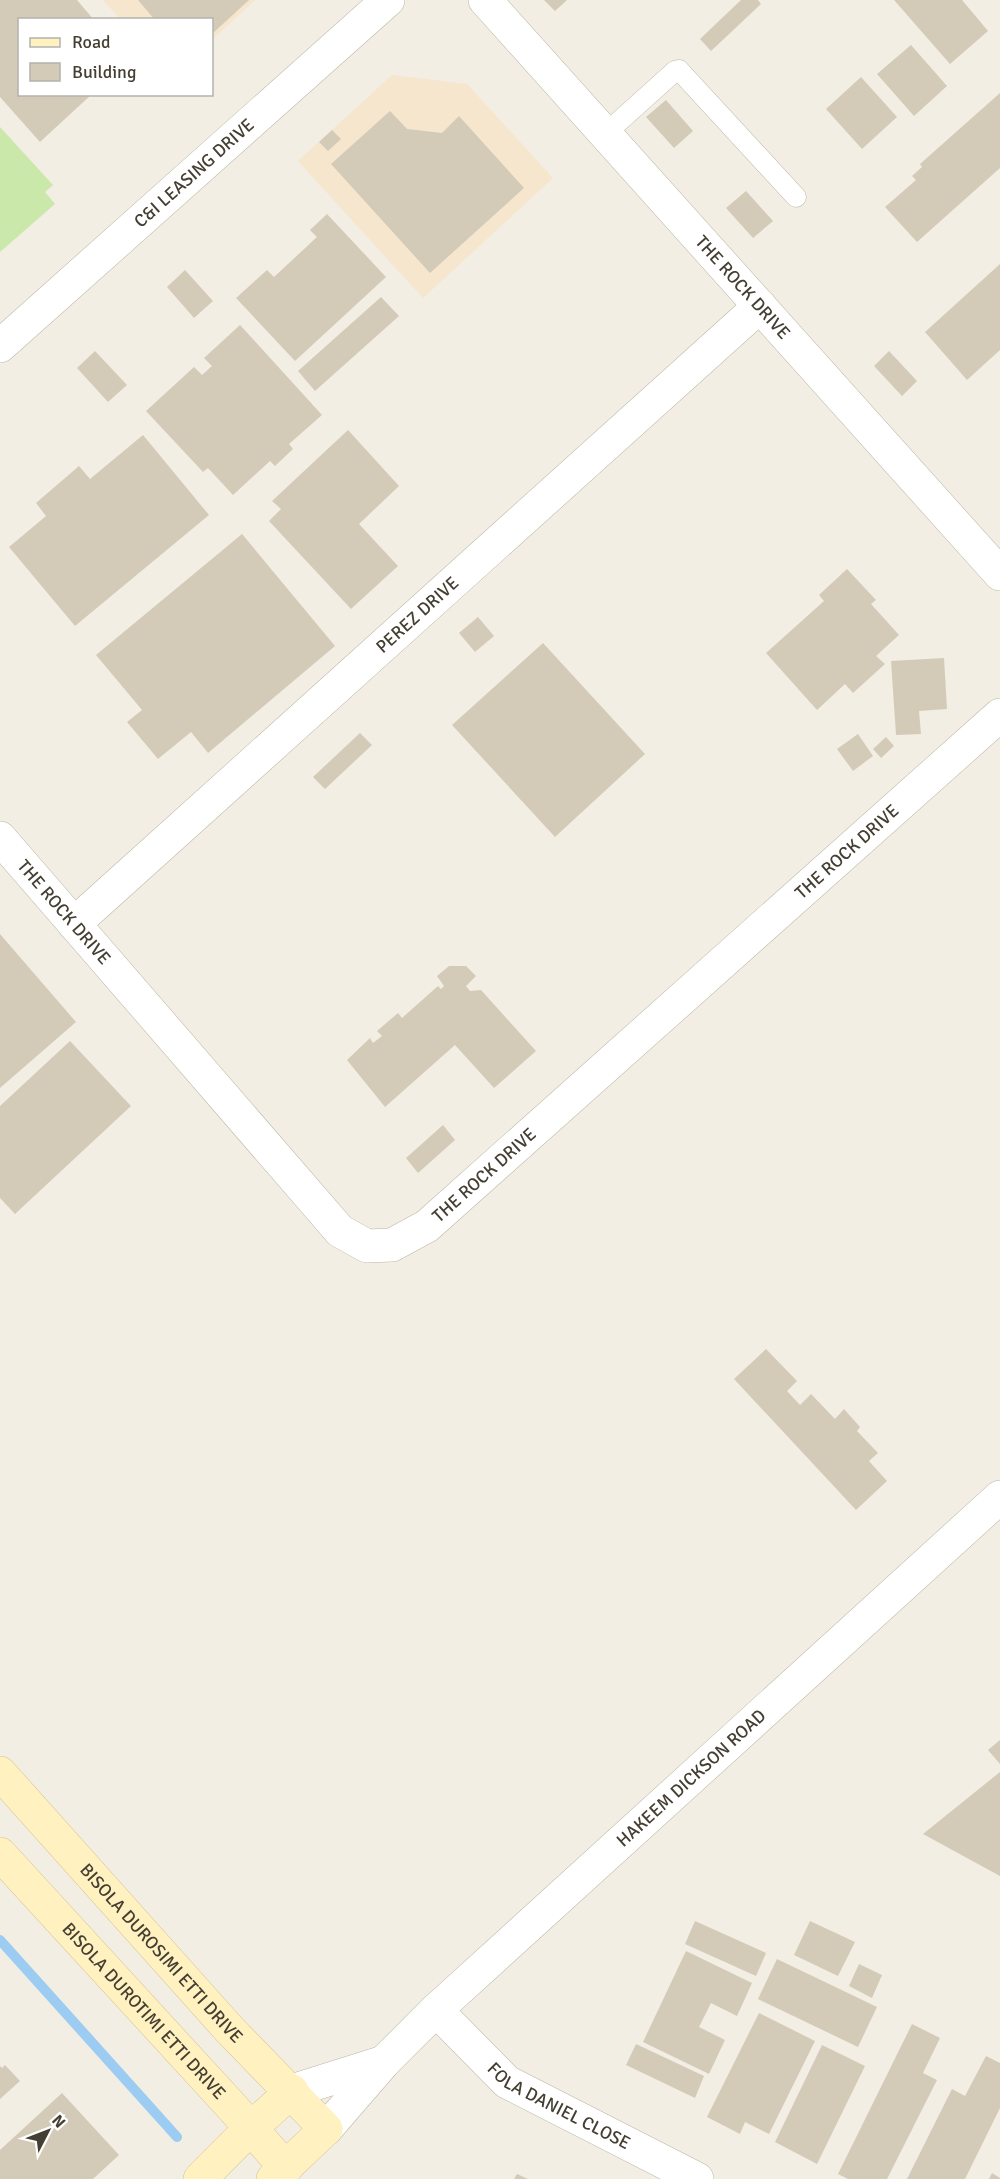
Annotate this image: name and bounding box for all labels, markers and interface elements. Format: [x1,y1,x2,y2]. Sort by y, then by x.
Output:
legend [18,18,213,96]
text: Road [72,31,111,53]
text: Building [72,61,136,83]
street label: C&I LEASING DRIVE [130,114,259,232]
street label: THE ROCK DRIVE [691,231,795,344]
street label: PEREZ DRIVE [371,572,463,658]
street label: THE ROCK DRIVE [790,800,903,904]
street label: THE ROCK DRIVE [13,855,115,969]
street label: THE ROCK DRIVE [428,1123,541,1227]
street label: HAKEEM DICKSON ROAD [612,1704,770,1851]
street label: BISOLA DUROSIMI ETTI DRIVE [75,1859,248,2048]
street label: BISOLA DUROTIMI ETTI DRIVE [58,1918,230,2104]
street label: FOLA DANIEL CLOSE [483,2058,634,2154]
north arrow [18,2101,78,2161]
text: N [47,2111,70,2132]

